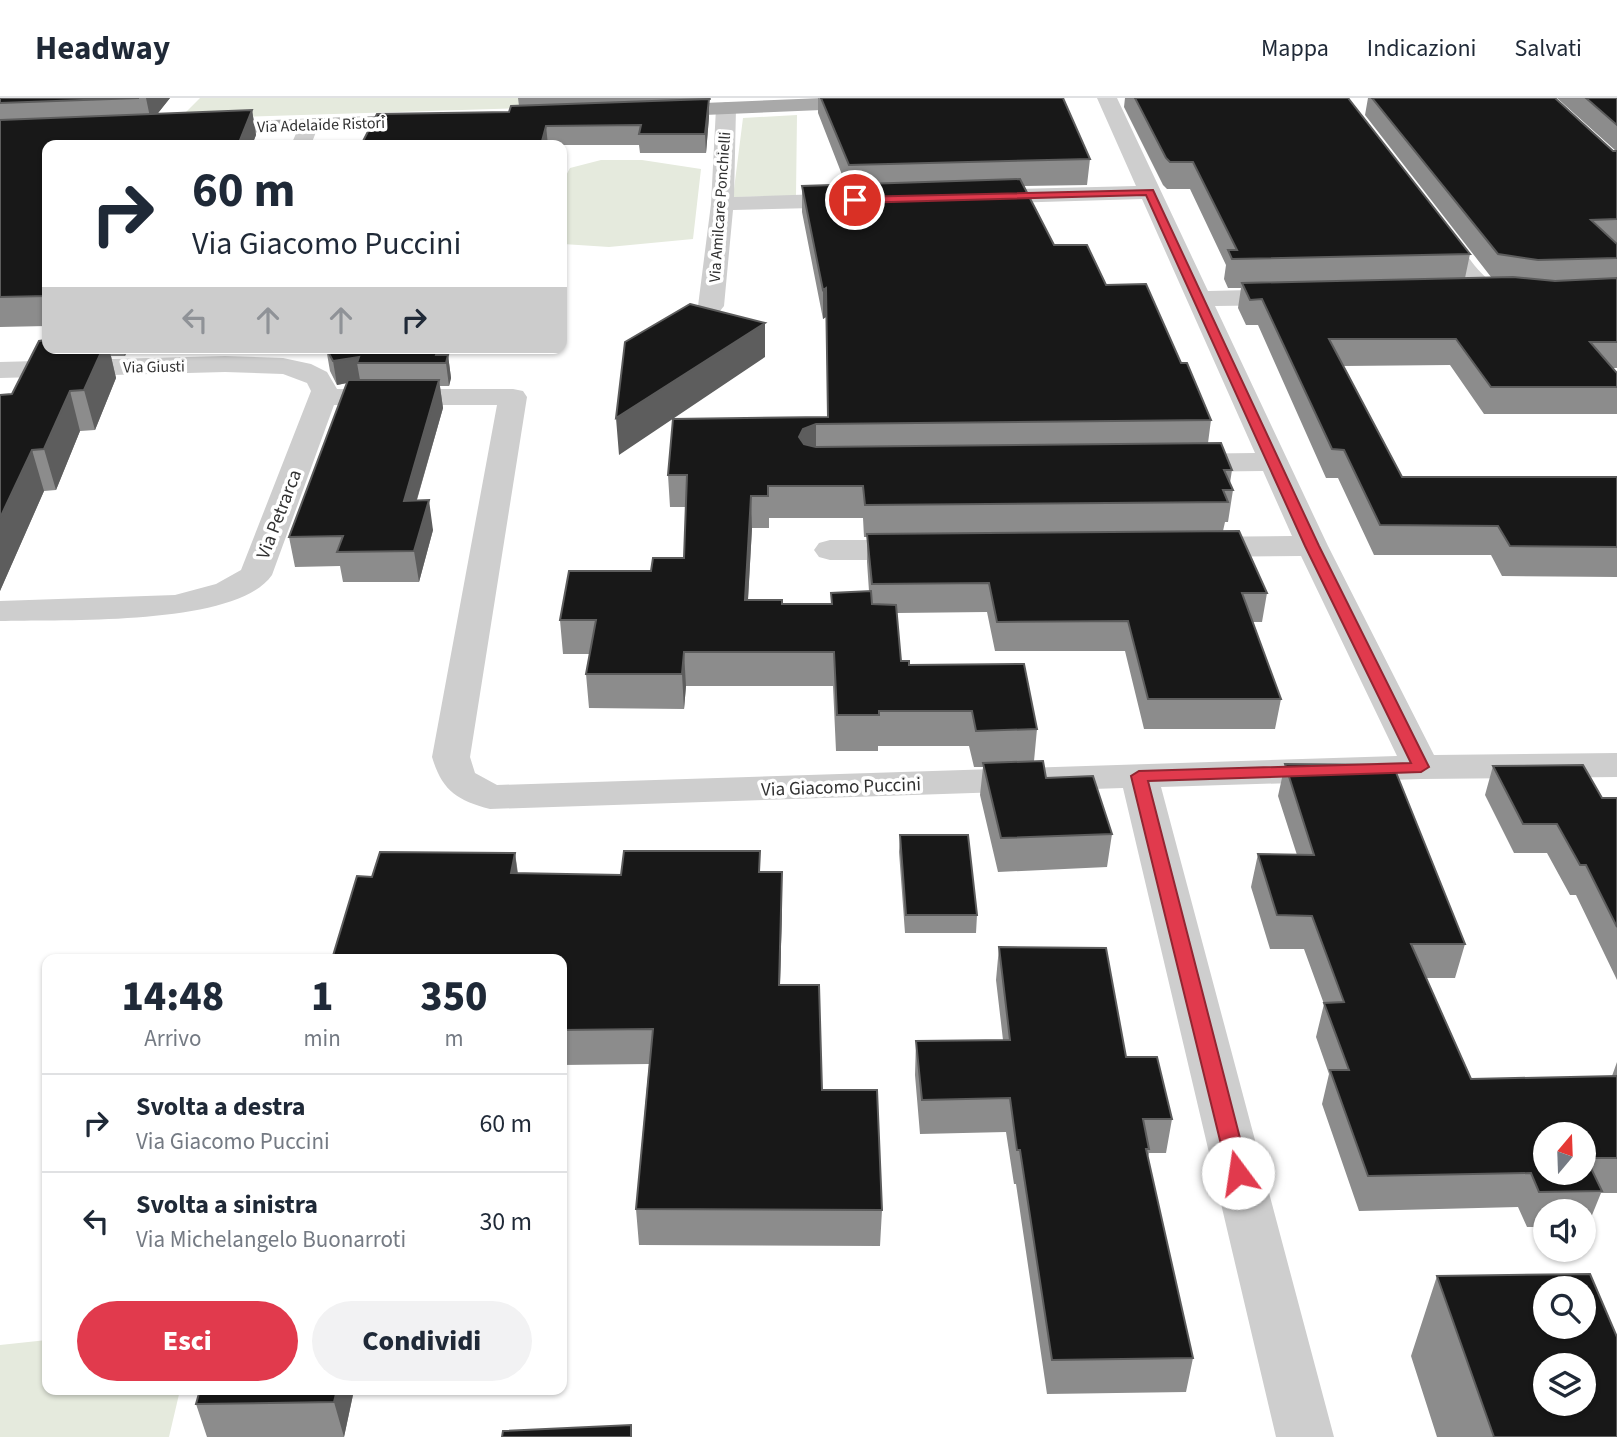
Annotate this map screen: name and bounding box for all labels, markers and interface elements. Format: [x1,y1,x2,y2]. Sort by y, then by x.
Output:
text: Headway [35,25,170,72]
text: Mappa [1261,31,1329,66]
text: Indicazioni [1367,31,1476,66]
text: Salvati [1514,31,1582,66]
street label: Via Adelaide Ristori [257,112,385,138]
street label: Via Amilcare Ponchielli [704,131,736,283]
text: 60 m [192,156,296,226]
icon: right [77,168,168,259]
pin [825,170,885,230]
icon: arrive [836,181,874,219]
text: Via Giacomo Puccini [192,221,461,267]
icon: left [176,301,214,339]
icon: ahead [249,301,287,339]
icon: ahead [322,301,360,339]
icon: right [395,301,433,339]
street label: Via Giusti [123,355,185,379]
street label: Via Petrarca [250,466,309,563]
street label: Via Giacomo Puccini [761,771,921,804]
text: 14:48 [121,967,224,1027]
text: 1 [311,967,333,1027]
text: 350 [420,967,488,1027]
text: Arrivo [144,1022,201,1055]
text: min [304,1022,341,1055]
text: m [444,1022,463,1055]
text: Svolta a destra [136,1088,306,1125]
icon: right [77,1104,115,1142]
text: 60 m [479,1105,532,1142]
north arrow [1533,1122,1596,1185]
map controls [1533,1122,1596,1416]
text: Via Giacomo Puccini [136,1125,330,1158]
position arrow [1201,1136,1275,1210]
text: Svolta a sinistra [136,1186,318,1223]
button: sound [1533,1199,1596,1262]
icon: left [77,1202,115,1240]
text: 30 m [479,1203,532,1240]
text: Via Michelangelo Buonarroti [136,1223,406,1256]
button: search [1533,1276,1596,1339]
button: Esci [77,1301,298,1381]
button: Condividi [312,1301,532,1381]
button: layers [1533,1353,1596,1416]

